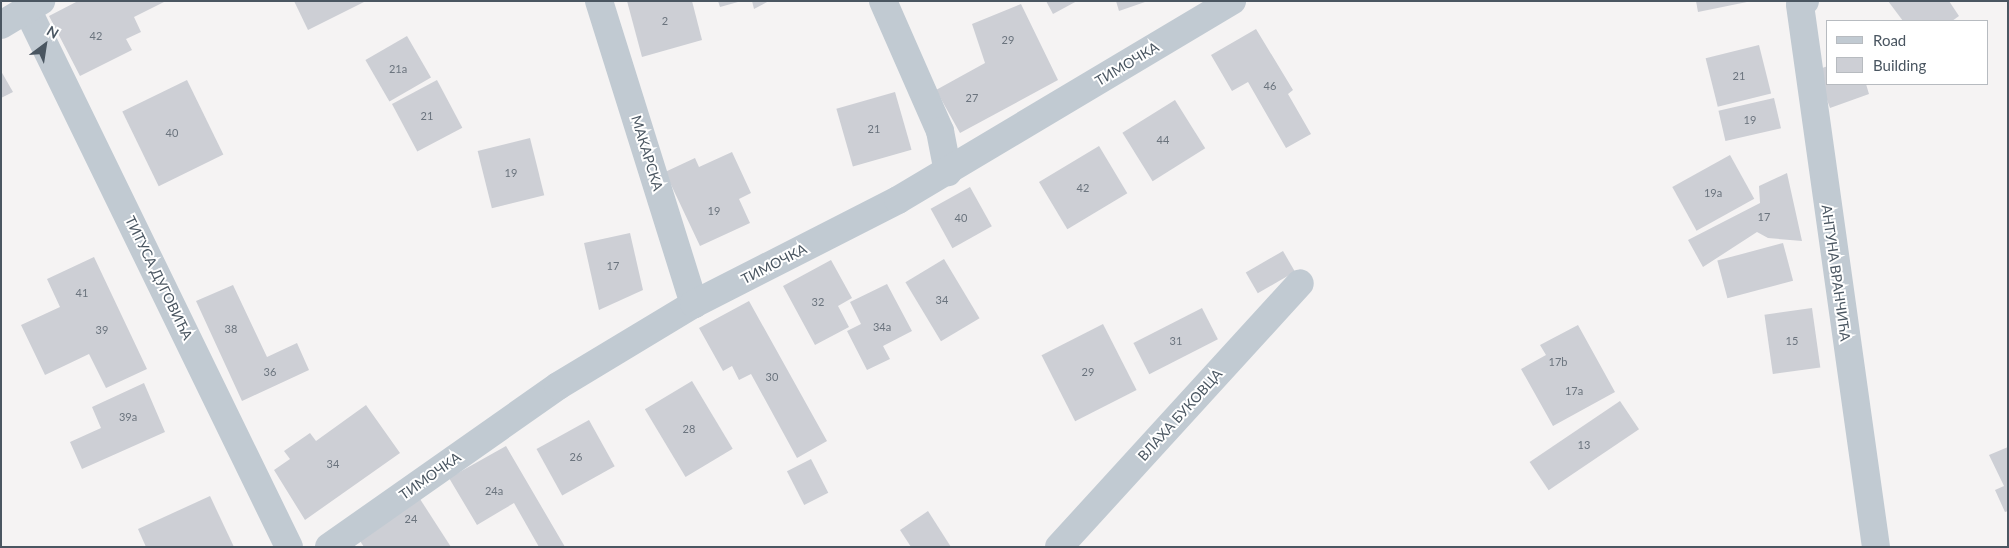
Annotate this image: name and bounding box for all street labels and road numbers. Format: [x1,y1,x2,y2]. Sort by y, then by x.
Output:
street label: ТИМОЧКА [1092,38,1162,90]
street label: МАКАРСКА [628,113,666,193]
street label: АНТУНА ВРАНЧИЋА [1818,204,1854,342]
street label: ТИТУСА ДУГОВИЋА [122,213,196,343]
street label: ТИМОЧКА [738,240,810,288]
street label: ВЛАХА БУКОВЦА [1134,366,1226,464]
street label: ТИМОЧКА [396,449,464,503]

